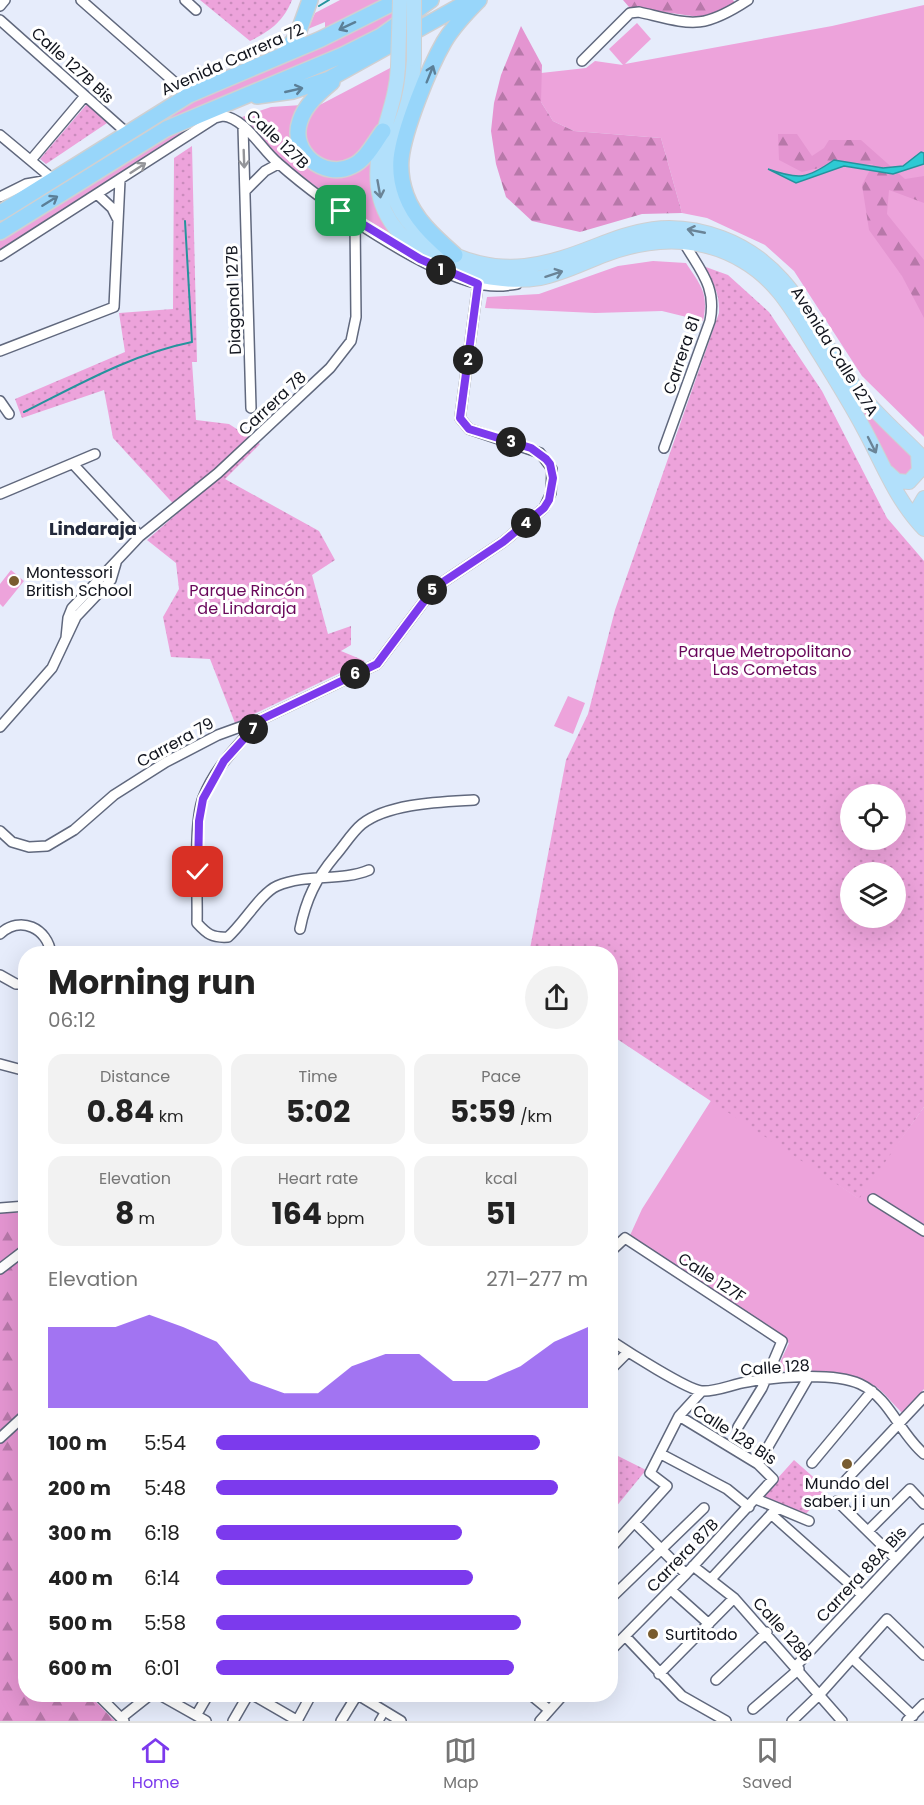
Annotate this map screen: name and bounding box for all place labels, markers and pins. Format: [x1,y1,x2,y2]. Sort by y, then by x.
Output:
pin [315,185,366,236]
pin: 1 [426,255,456,285]
pin: 2 [453,345,483,375]
pin: 3 [496,427,526,457]
pin: 4 [511,508,541,538]
place label: Montessori British School [26,561,132,602]
marker: Montessori British School [7,574,21,588]
pin: 5 [417,575,447,605]
pin: 6 [340,659,370,689]
pin: 7 [238,714,268,744]
pin [172,846,223,897]
marker: Mundo del saber j i un [840,1457,854,1471]
place label: Mundo del saber j i un [803,1472,891,1513]
place label: Surtitodo [665,1623,737,1646]
marker: Surtitodo [646,1627,660,1641]

